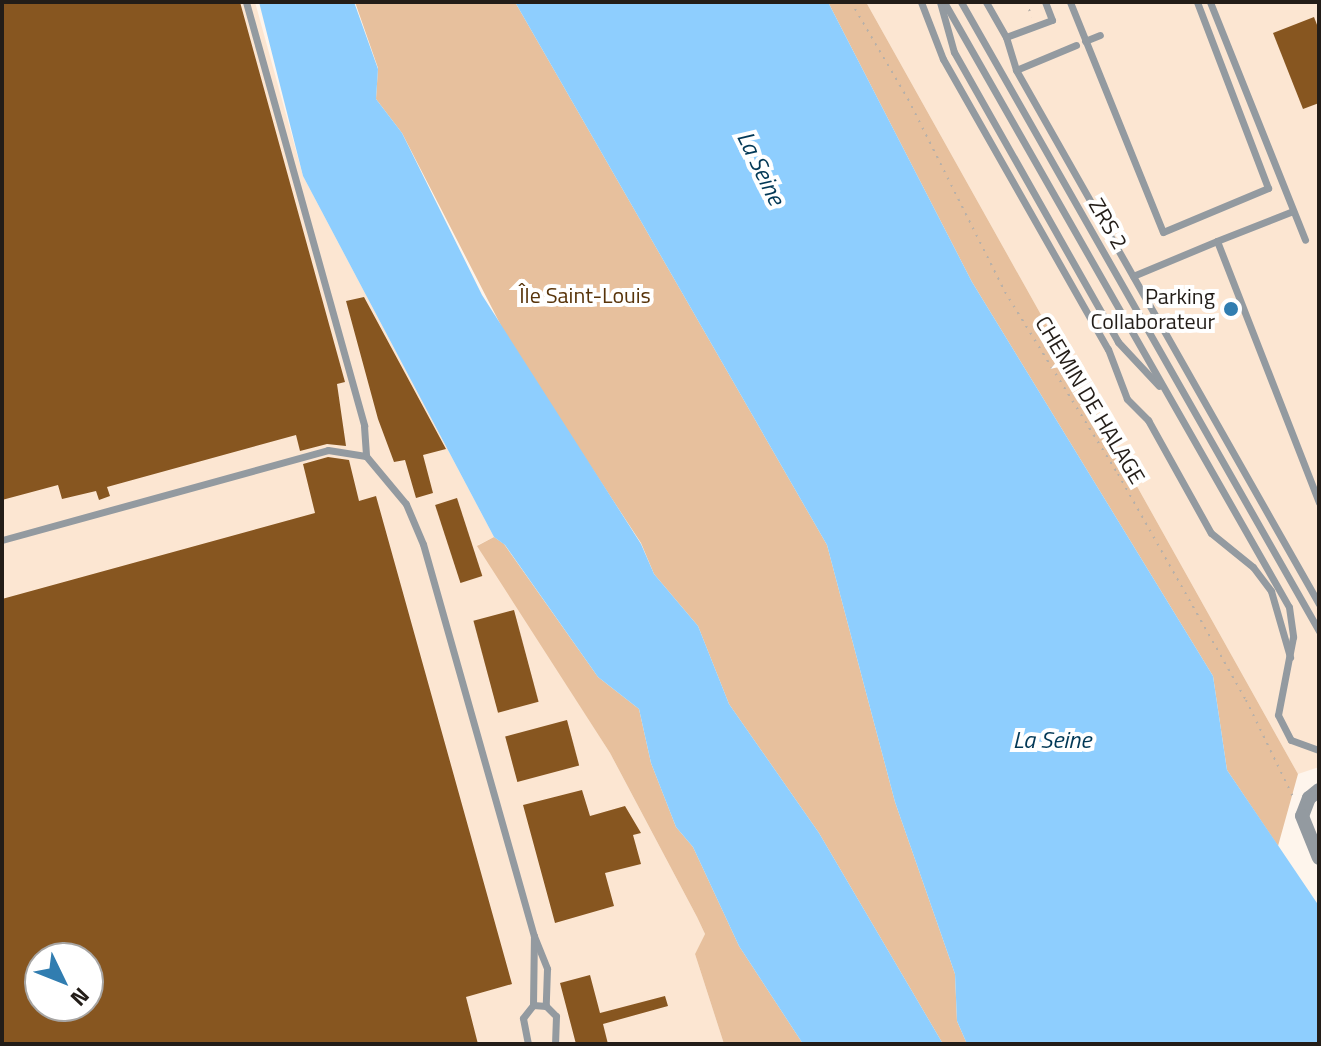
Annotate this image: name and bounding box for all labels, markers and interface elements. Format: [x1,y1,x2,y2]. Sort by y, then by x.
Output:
water label: La Seine [731,126,791,210]
street label: ZRS 2 [1083,194,1133,254]
park label: Île Saint-Louis [519,283,651,309]
place label: Parking Collaborateur [1091,283,1215,334]
marker: Parking Collaborateur [1222,300,1240,318]
street label: CHEMIN DE HALAGE [1030,311,1150,489]
water label: La Seine [1013,726,1091,754]
north arrow [24,942,104,1022]
text: N [62,980,98,1014]

